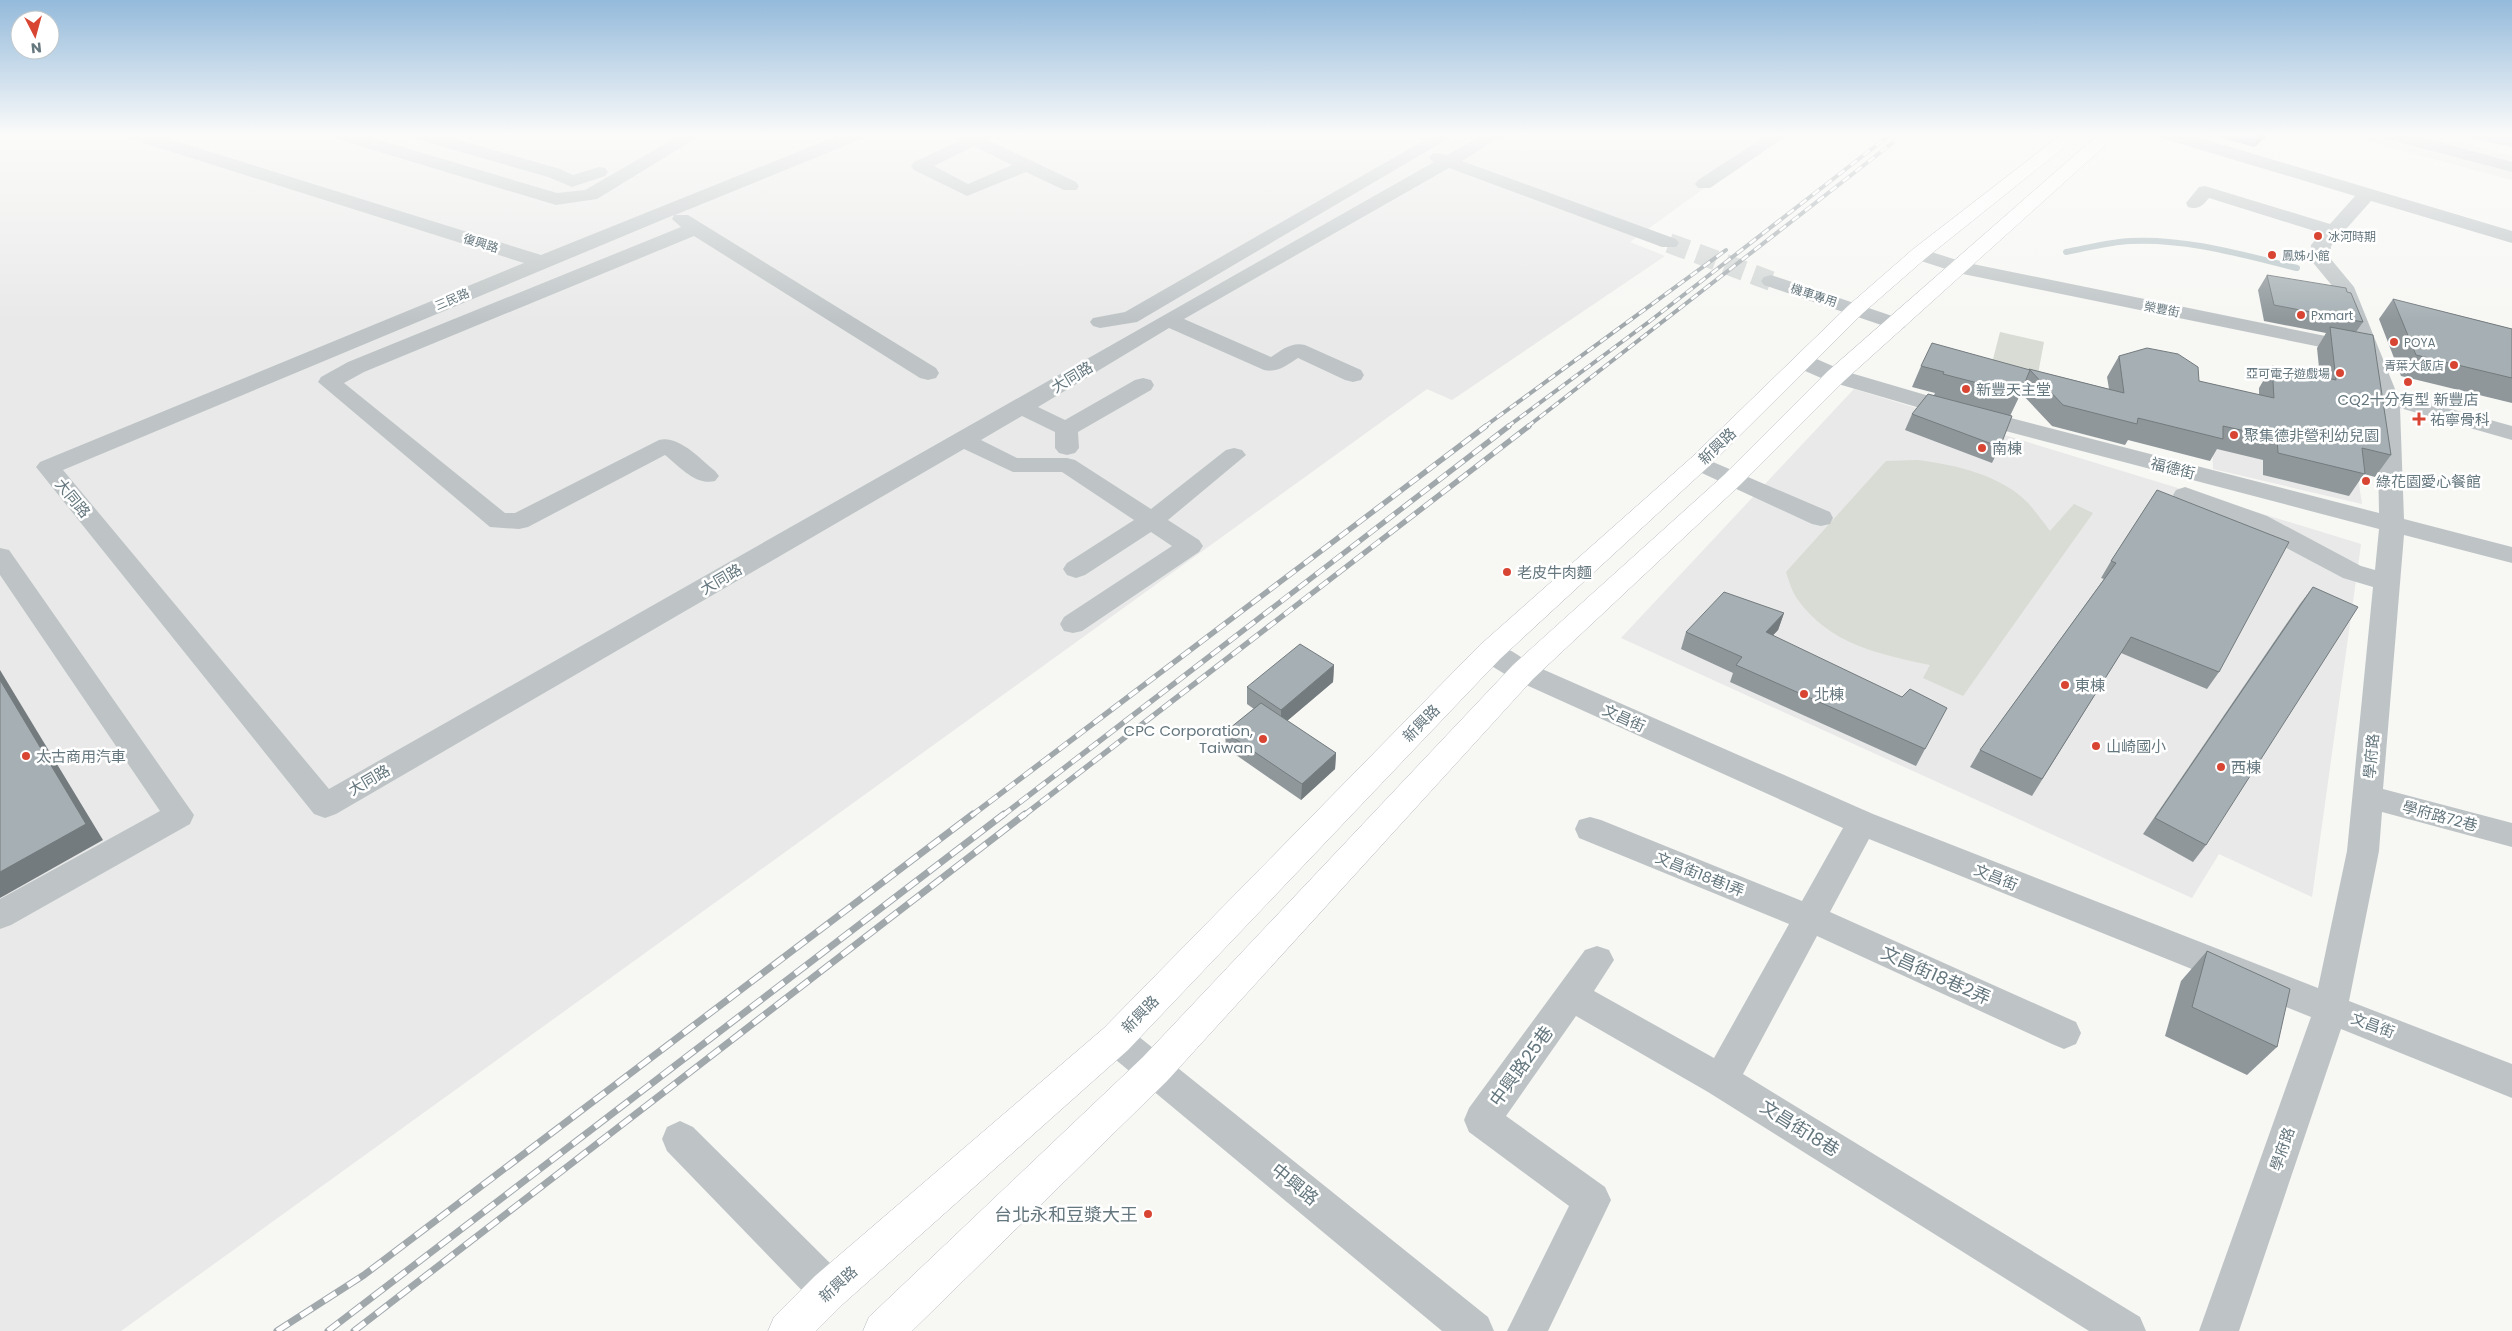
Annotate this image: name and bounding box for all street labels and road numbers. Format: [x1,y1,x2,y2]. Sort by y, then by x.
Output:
street label: 復興路 [461,230,501,256]
street label: 機車專用 [1789,279,1839,311]
street label: 三民路 [432,284,472,314]
street label: 榮豐街 [2143,297,2181,321]
street label: 大同路 [1047,356,1097,398]
street label: 新興路 [1694,423,1740,469]
street label: 福德街 [2149,452,2197,484]
street label: 大同路 [51,474,95,522]
street label: 大同路 [696,559,746,599]
street label: 文昌街 [1599,699,1649,737]
street label: 新興路 [1398,700,1444,746]
street label: 學府路 [2359,733,2383,779]
street label: 大同路 [344,760,394,800]
street label: 學府路72巷 [2400,796,2480,836]
street label: 文昌街18巷1弄 [1652,847,1748,901]
street label: 文昌街 [1971,859,2021,895]
street label: 文昌街18巷2弄 [1877,940,1995,1010]
street label: 新興路 [1117,991,1163,1037]
street label: 文昌街 [2348,1007,2398,1043]
street label: 中興路25巷 [1483,1021,1559,1111]
street label: 文昌街18巷 [1756,1094,1844,1162]
street label: 學府路 [2265,1124,2299,1174]
street label: 中興路 [1266,1157,1324,1211]
street label: 新興路 [814,1261,862,1307]

